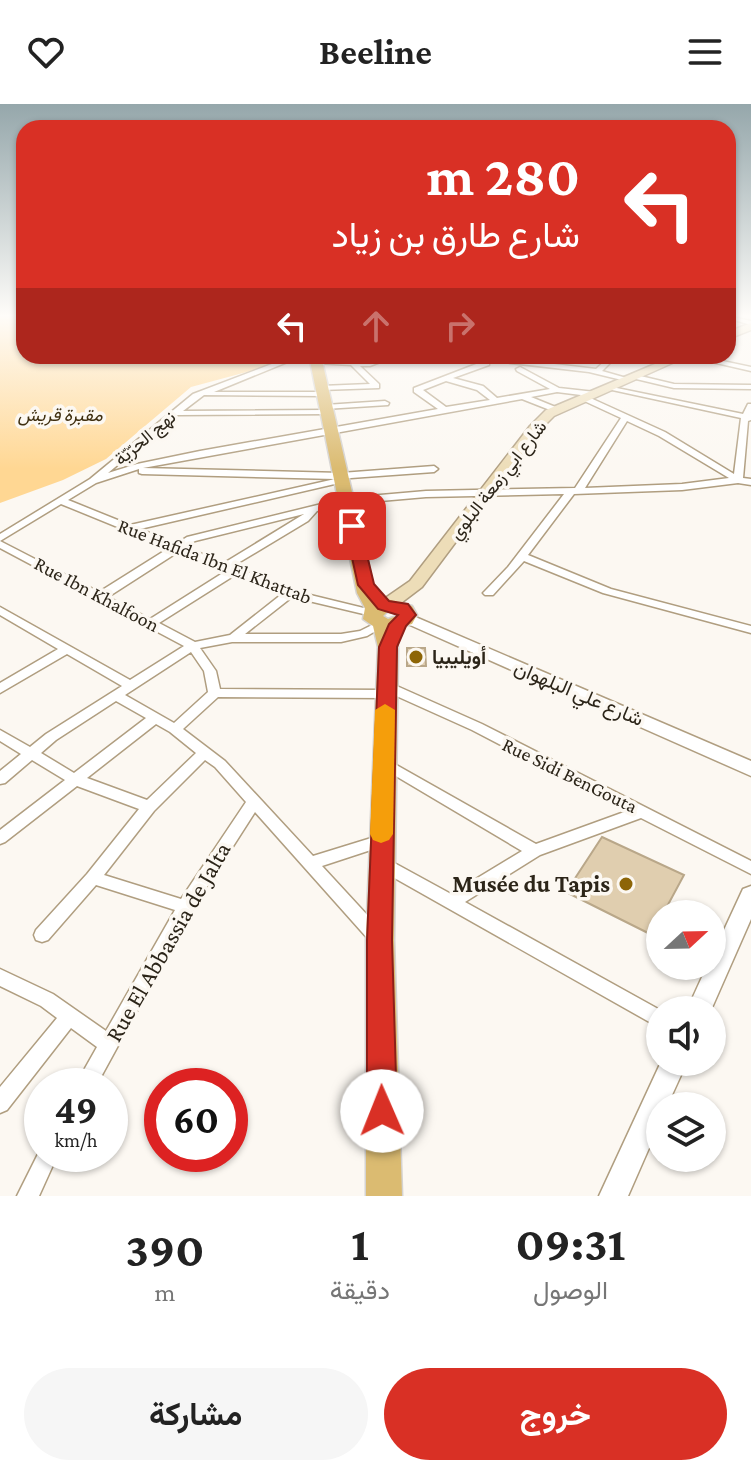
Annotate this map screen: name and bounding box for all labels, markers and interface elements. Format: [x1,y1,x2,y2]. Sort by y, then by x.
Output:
icon: heart [24,30,68,74]
icon: menu [683,30,727,74]
text: Beeline [319,32,432,72]
text: 280 m [427,145,580,207]
icon: left [608,152,712,256]
text: شارع طارق بن زياد [332,215,580,255]
icon: left [270,304,314,348]
icon: ahead [354,304,398,348]
icon: right [438,304,482,348]
park label: مقبرة قريش [17,405,103,426]
street label: نهج الحرّيّة [110,407,181,471]
street label: شارع ابي زمعة البلوي [445,417,555,546]
pin [318,492,386,560]
icon: arrive [330,504,374,548]
street label: Rue Hafida Ibn El Khattab [115,514,315,608]
street label: Rue Ibn Khalfoon [31,552,163,636]
place label: أويليبيا [432,646,486,670]
marker: أويليبيا [407,648,425,666]
street label: شارع علي البلهوان [509,656,647,736]
street label: Rue Sidi BenGouta [499,733,641,817]
street label: Rue El Abbassia de Jalta [99,837,236,1046]
place label: Musée du Tapis [452,870,610,897]
marker: Musée du Tapis [617,875,635,893]
north arrow [646,900,726,980]
map controls [646,900,726,1172]
button: sound [646,996,726,1076]
speed limit sign: 60 [144,1068,248,1172]
position arrow [340,1069,424,1153]
text: 49 [54,1087,98,1132]
button: layers [646,1092,726,1172]
text: km/h [54,1129,98,1151]
text: 1 [351,1217,369,1270]
text: 09:31 [515,1217,626,1270]
text: 390 [126,1223,204,1276]
text: دقيقة [330,1276,390,1305]
text: الوصول [533,1276,608,1305]
text: m [154,1278,175,1307]
button: مشاركة [24,1368,368,1460]
button: خروج [384,1368,727,1460]

